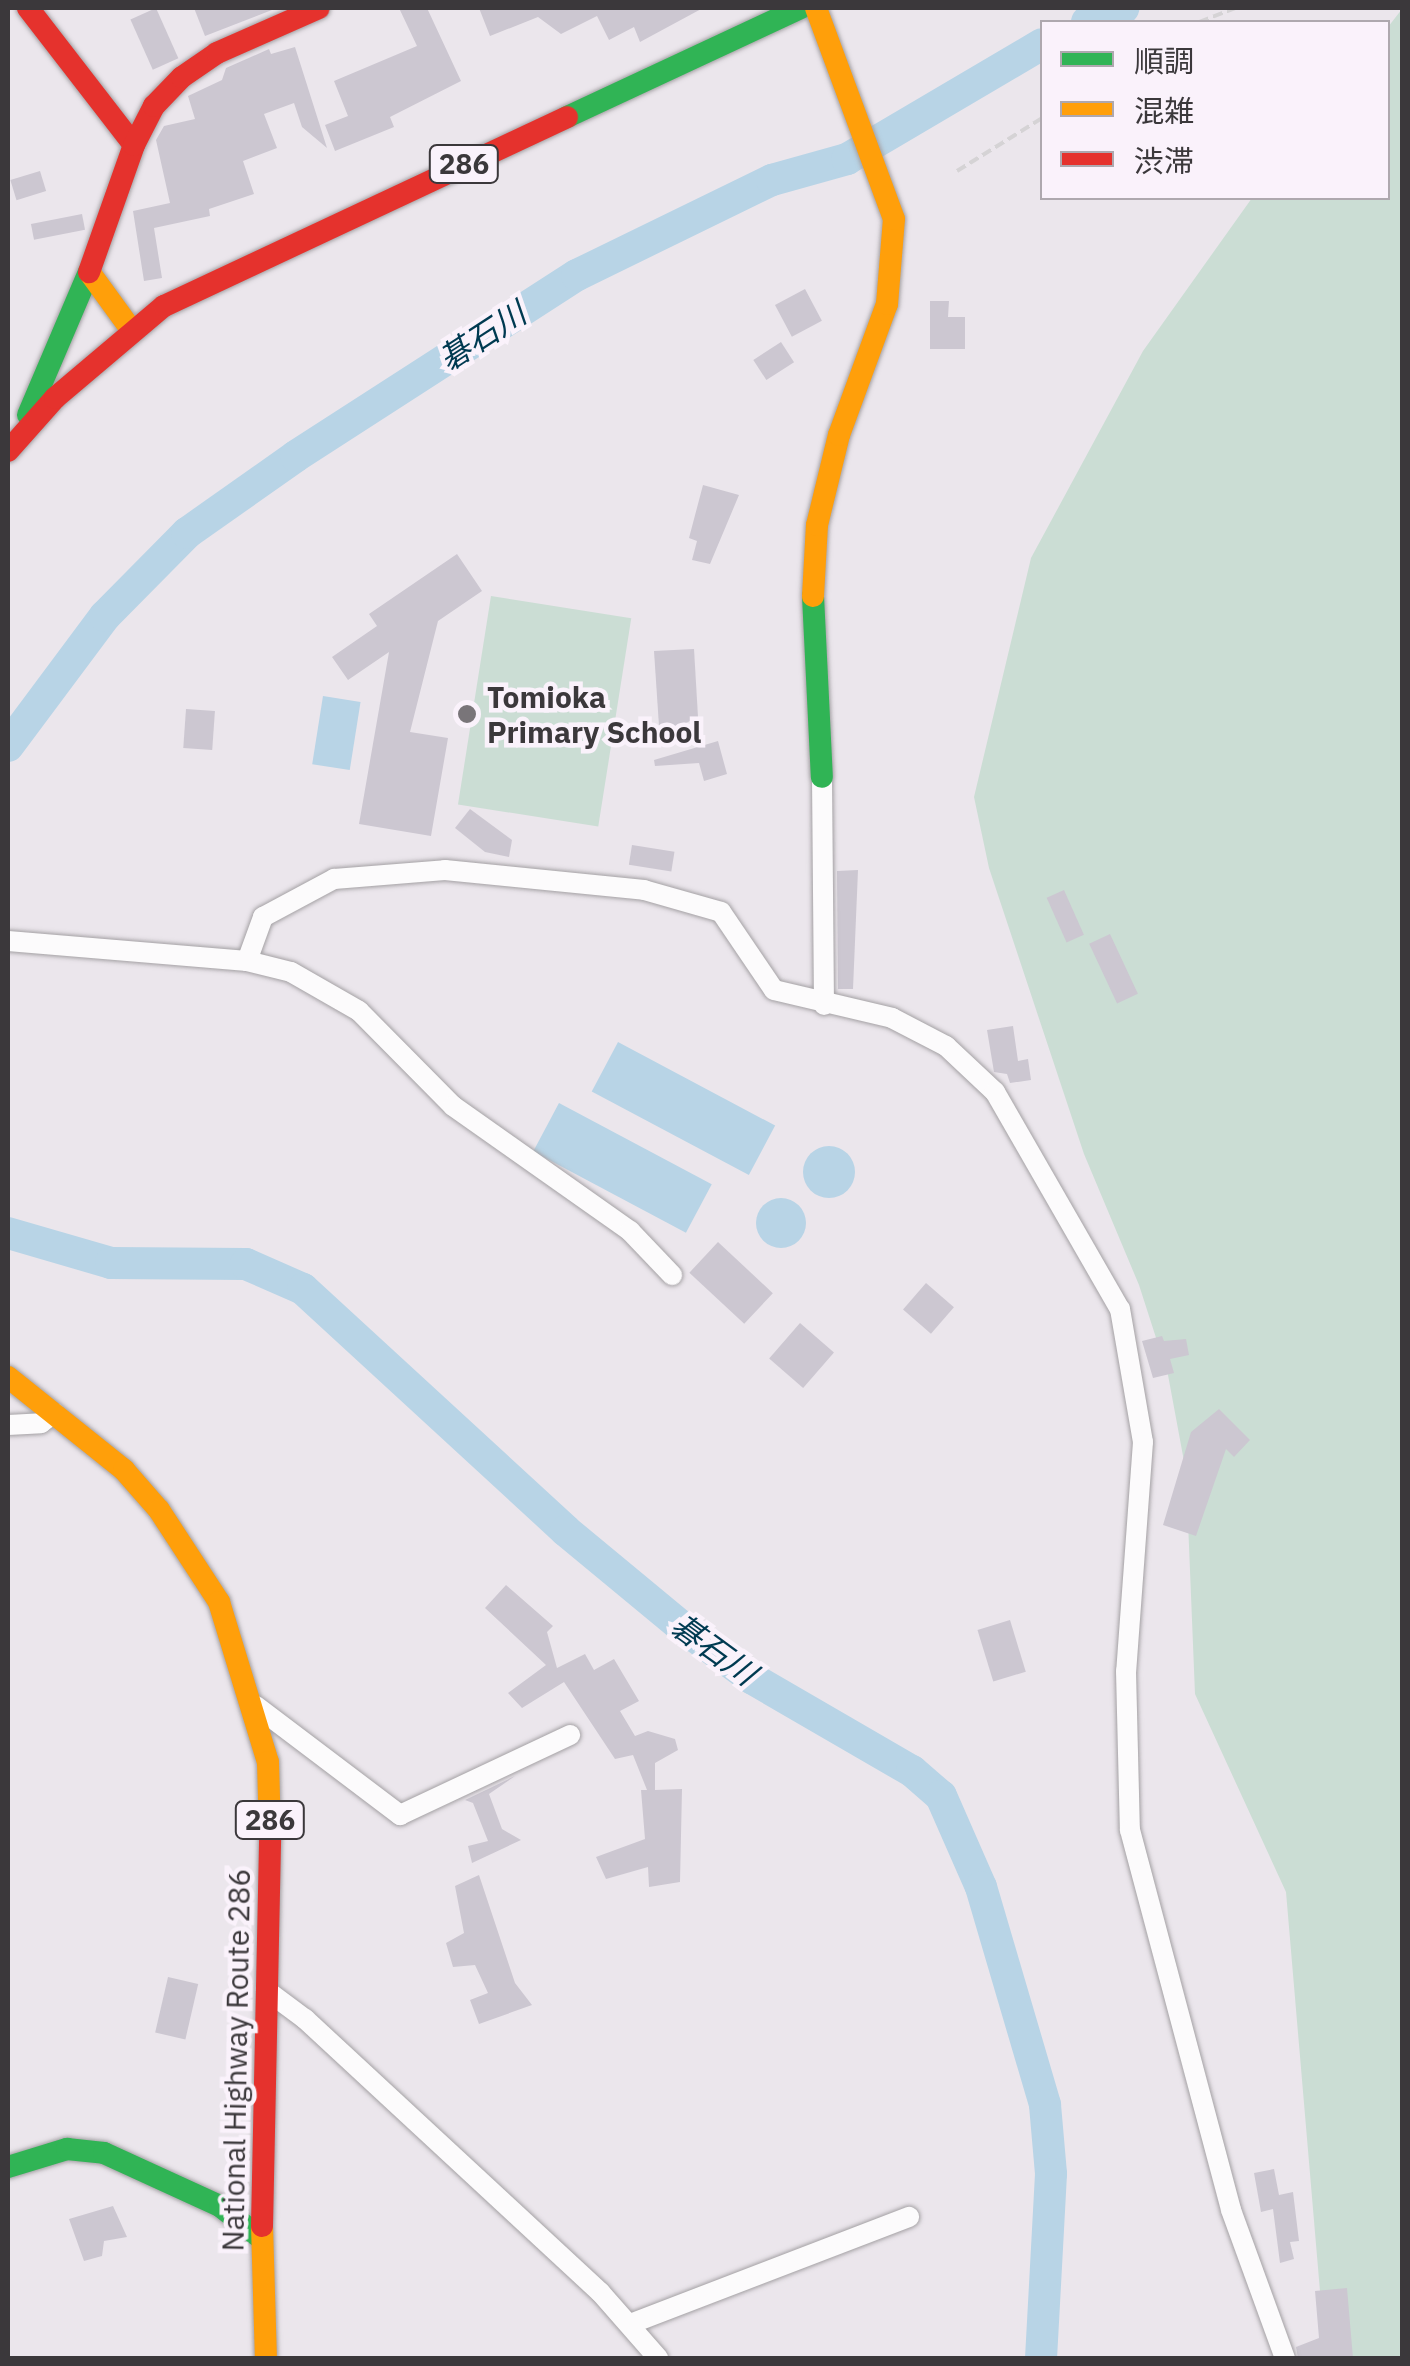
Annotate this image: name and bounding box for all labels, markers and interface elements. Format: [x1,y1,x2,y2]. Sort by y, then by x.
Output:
legend [1040,20,1390,200]
text: 順調 [1134,41,1194,80]
text: 混雑 [1134,91,1194,130]
road number: 286 [426,141,502,187]
text: 渋滞 [1134,141,1194,180]
water label: 碁石川 [431,294,533,378]
place label: Tomioka Primary School [487,679,701,750]
marker: Tomioka Primary School [456,703,478,725]
water label: 碁石川 [664,1605,764,1693]
road number: 286 [232,1797,308,1843]
street label: National Highway Route 286 [215,1868,257,2252]

